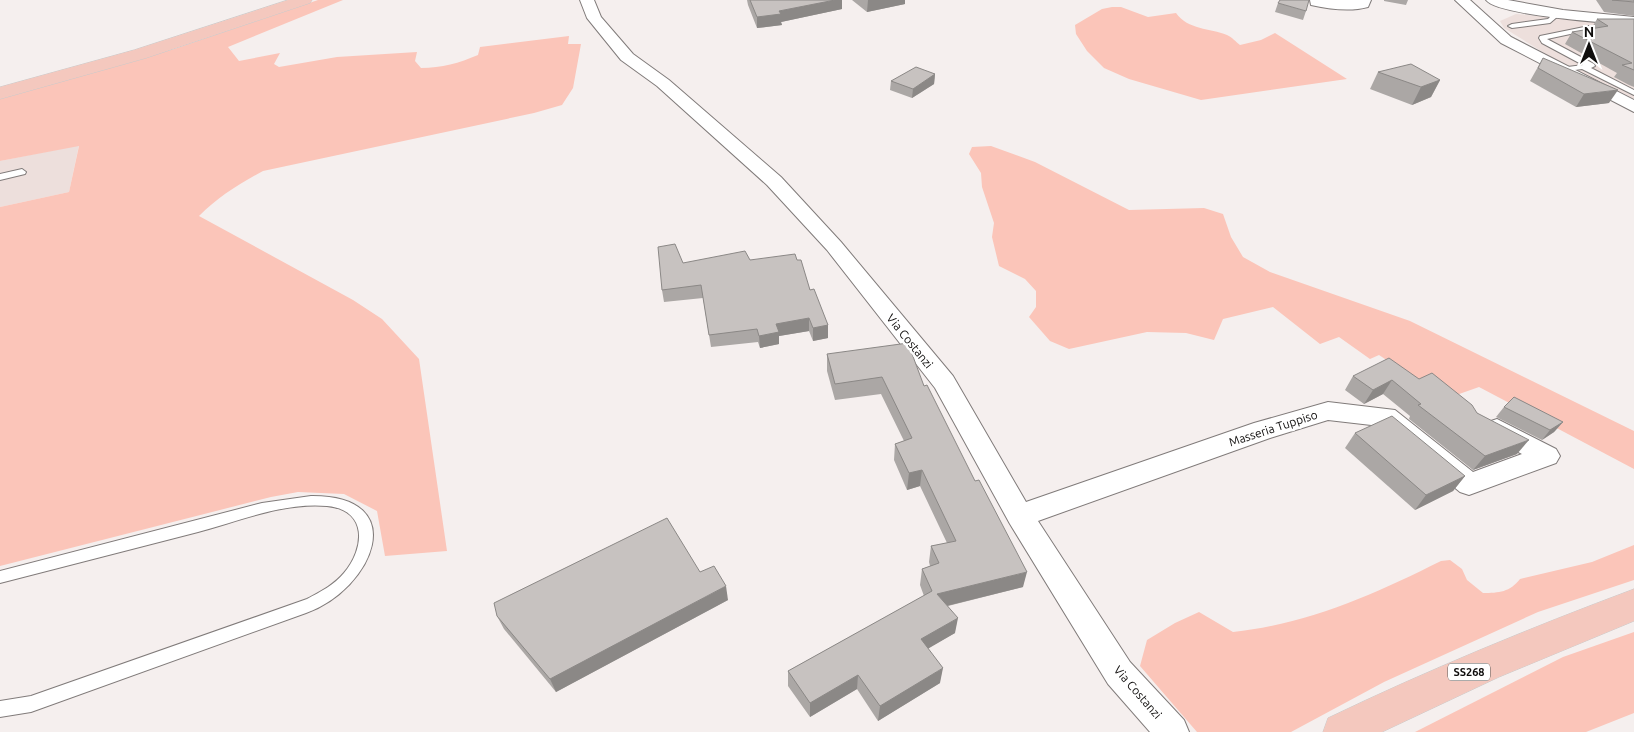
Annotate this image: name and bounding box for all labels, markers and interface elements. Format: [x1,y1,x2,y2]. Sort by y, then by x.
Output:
north arrow [1564,20,1614,70]
text: N [1584,24,1594,40]
street label: Via Costanzi [884,311,936,371]
street label: Masseria Tuppiso [1227,408,1319,448]
street label: Via Costanzi [1112,663,1164,721]
road number: SS268 [1448,664,1490,680]

